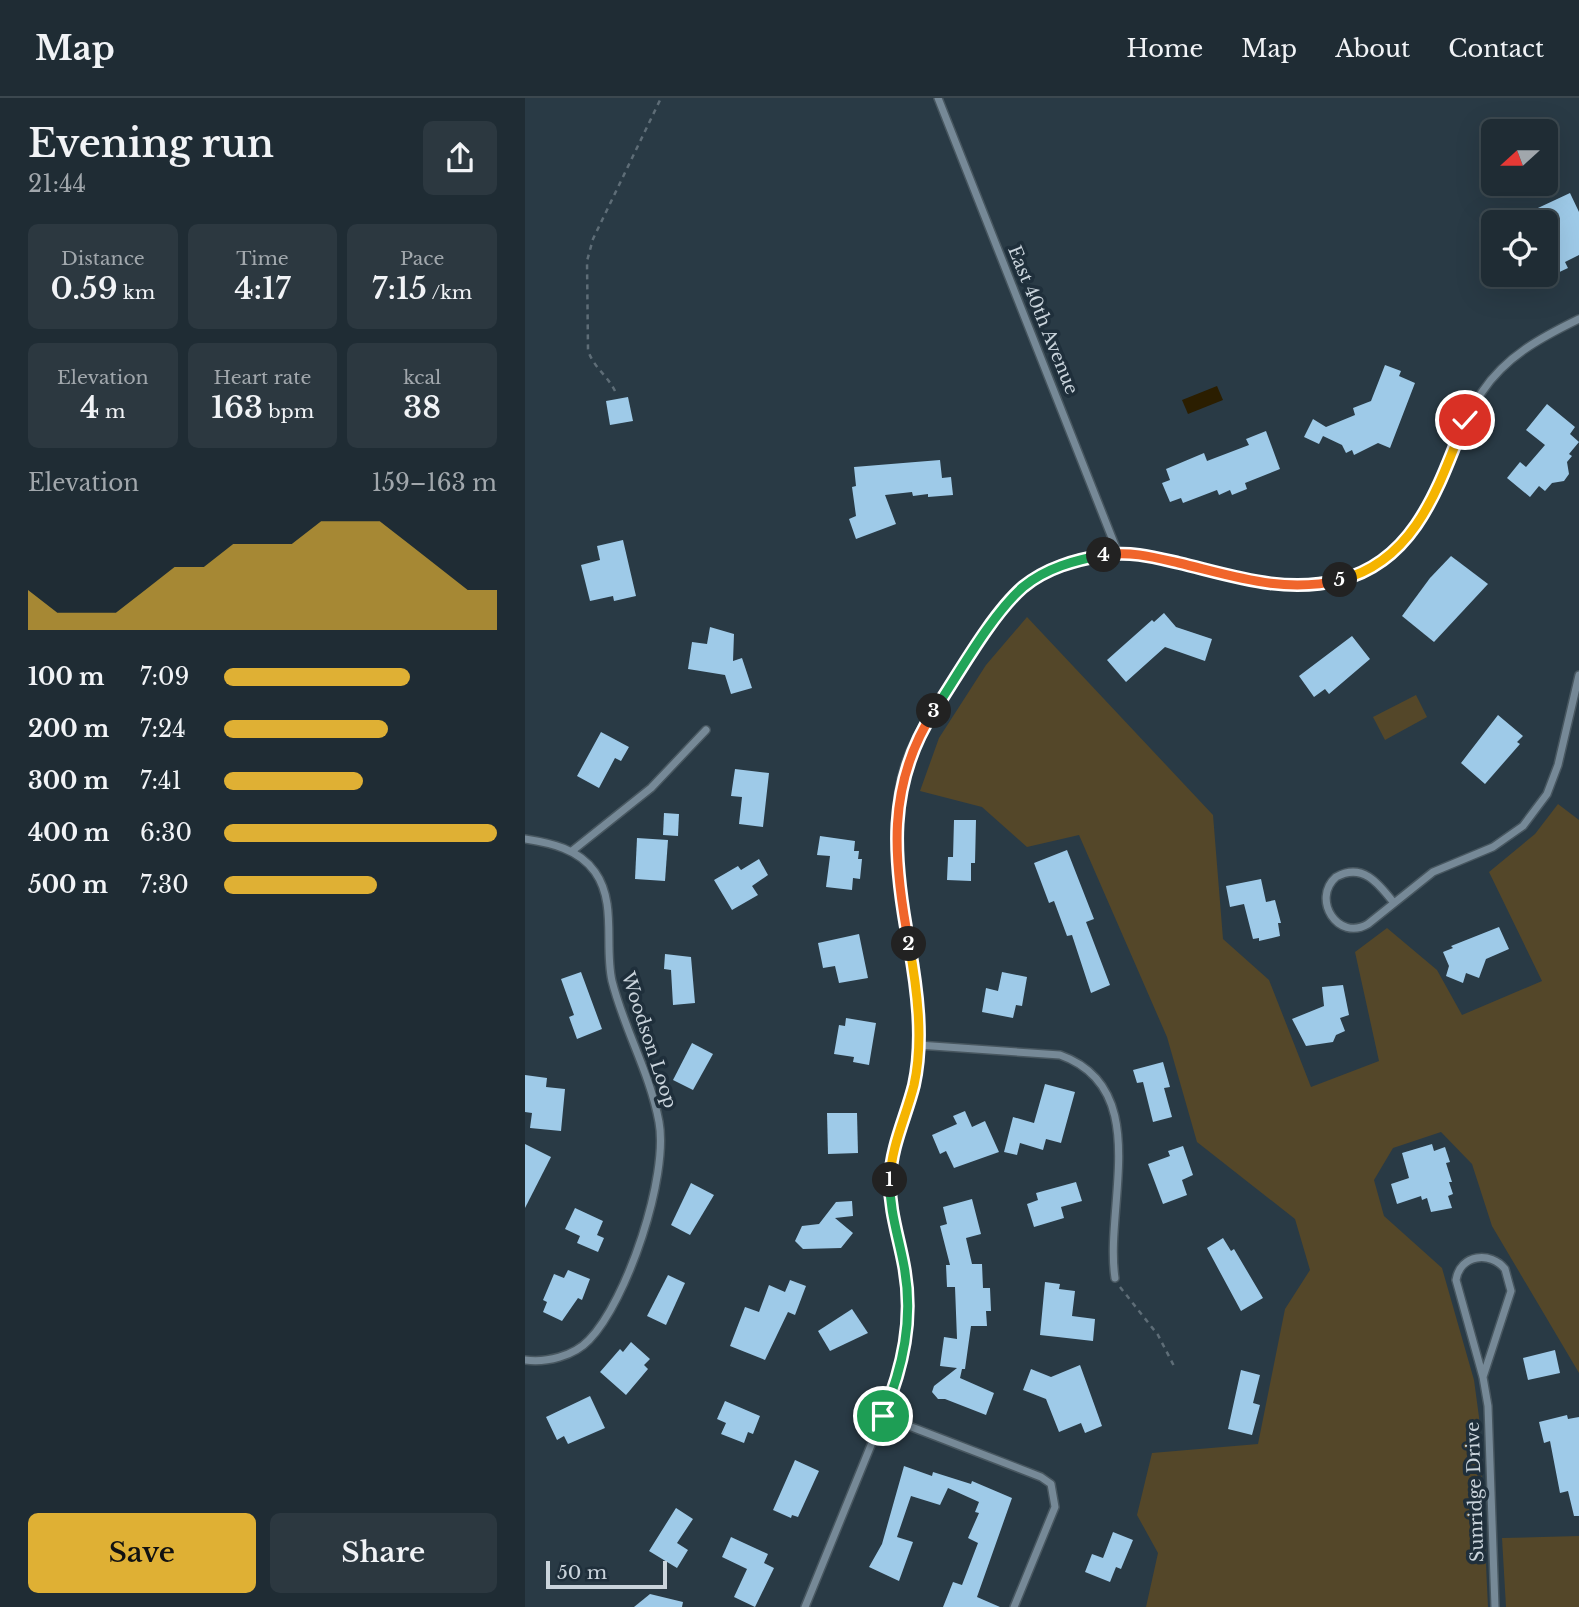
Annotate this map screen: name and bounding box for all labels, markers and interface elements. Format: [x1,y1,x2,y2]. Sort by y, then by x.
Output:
text: Map [35,28,115,69]
text: Home [1127,34,1203,63]
text: Map [1241,34,1297,63]
text: About [1335,34,1410,63]
text: Contact [1448,34,1544,63]
north arrow [1481,119,1557,196]
map controls [1481,119,1558,287]
text: Evening run [28,120,274,167]
button: share [423,121,497,195]
text: 21:44 [28,170,86,198]
button: locate [1481,210,1558,287]
street label: East 40th Avenue [1003,242,1083,398]
text: Distance [61,247,145,270]
text: Time [236,247,289,270]
text: Pace [400,247,444,270]
text: 0.59 [51,270,118,307]
text: 4:17 [234,270,291,307]
text: 7:15 [372,270,427,307]
text: km [118,281,155,304]
text: /km [427,281,472,304]
text: Elevation [57,366,149,389]
text: Heart rate [214,366,311,389]
text: kcal [403,366,441,389]
text: 4 [80,389,99,426]
text: 163 [211,389,263,426]
text: 38 [403,389,441,426]
pin [1435,390,1495,450]
text: m [99,400,125,423]
text: bpm [263,400,314,423]
icon: check [1446,401,1484,439]
text: Elevation [28,469,139,497]
text: 159–163 m [372,469,497,497]
pin: 4 [1087,538,1121,573]
text: 4 [1097,543,1110,566]
pin: 5 [1323,562,1357,598]
text: 5 [1334,568,1345,591]
text: 100 m [28,663,104,691]
text: 7:09 [140,663,189,691]
pin: 3 [917,694,951,728]
text: 3 [927,699,940,722]
text: 200 m [28,715,109,743]
text: 7:24 [140,715,186,743]
text: 300 m [28,767,109,795]
text: 7:41 [140,767,182,795]
text: 400 m [28,819,110,847]
text: 6:30 [140,819,192,847]
text: 500 m [28,871,108,899]
text: 7:30 [140,871,189,899]
pin: 2 [891,926,927,962]
text: 2 [902,932,915,955]
street label: Woodson Loop [616,968,681,1111]
pin: 1 [873,1162,907,1198]
text: 1 [885,1168,894,1191]
pin [853,1386,913,1446]
icon: arrive [864,1397,902,1435]
street label: Sunridge Drive [1462,1421,1488,1563]
button: Save [28,1513,256,1593]
button: Share [270,1513,497,1593]
scale bar [546,1558,667,1590]
text: 50 m [557,1561,607,1584]

